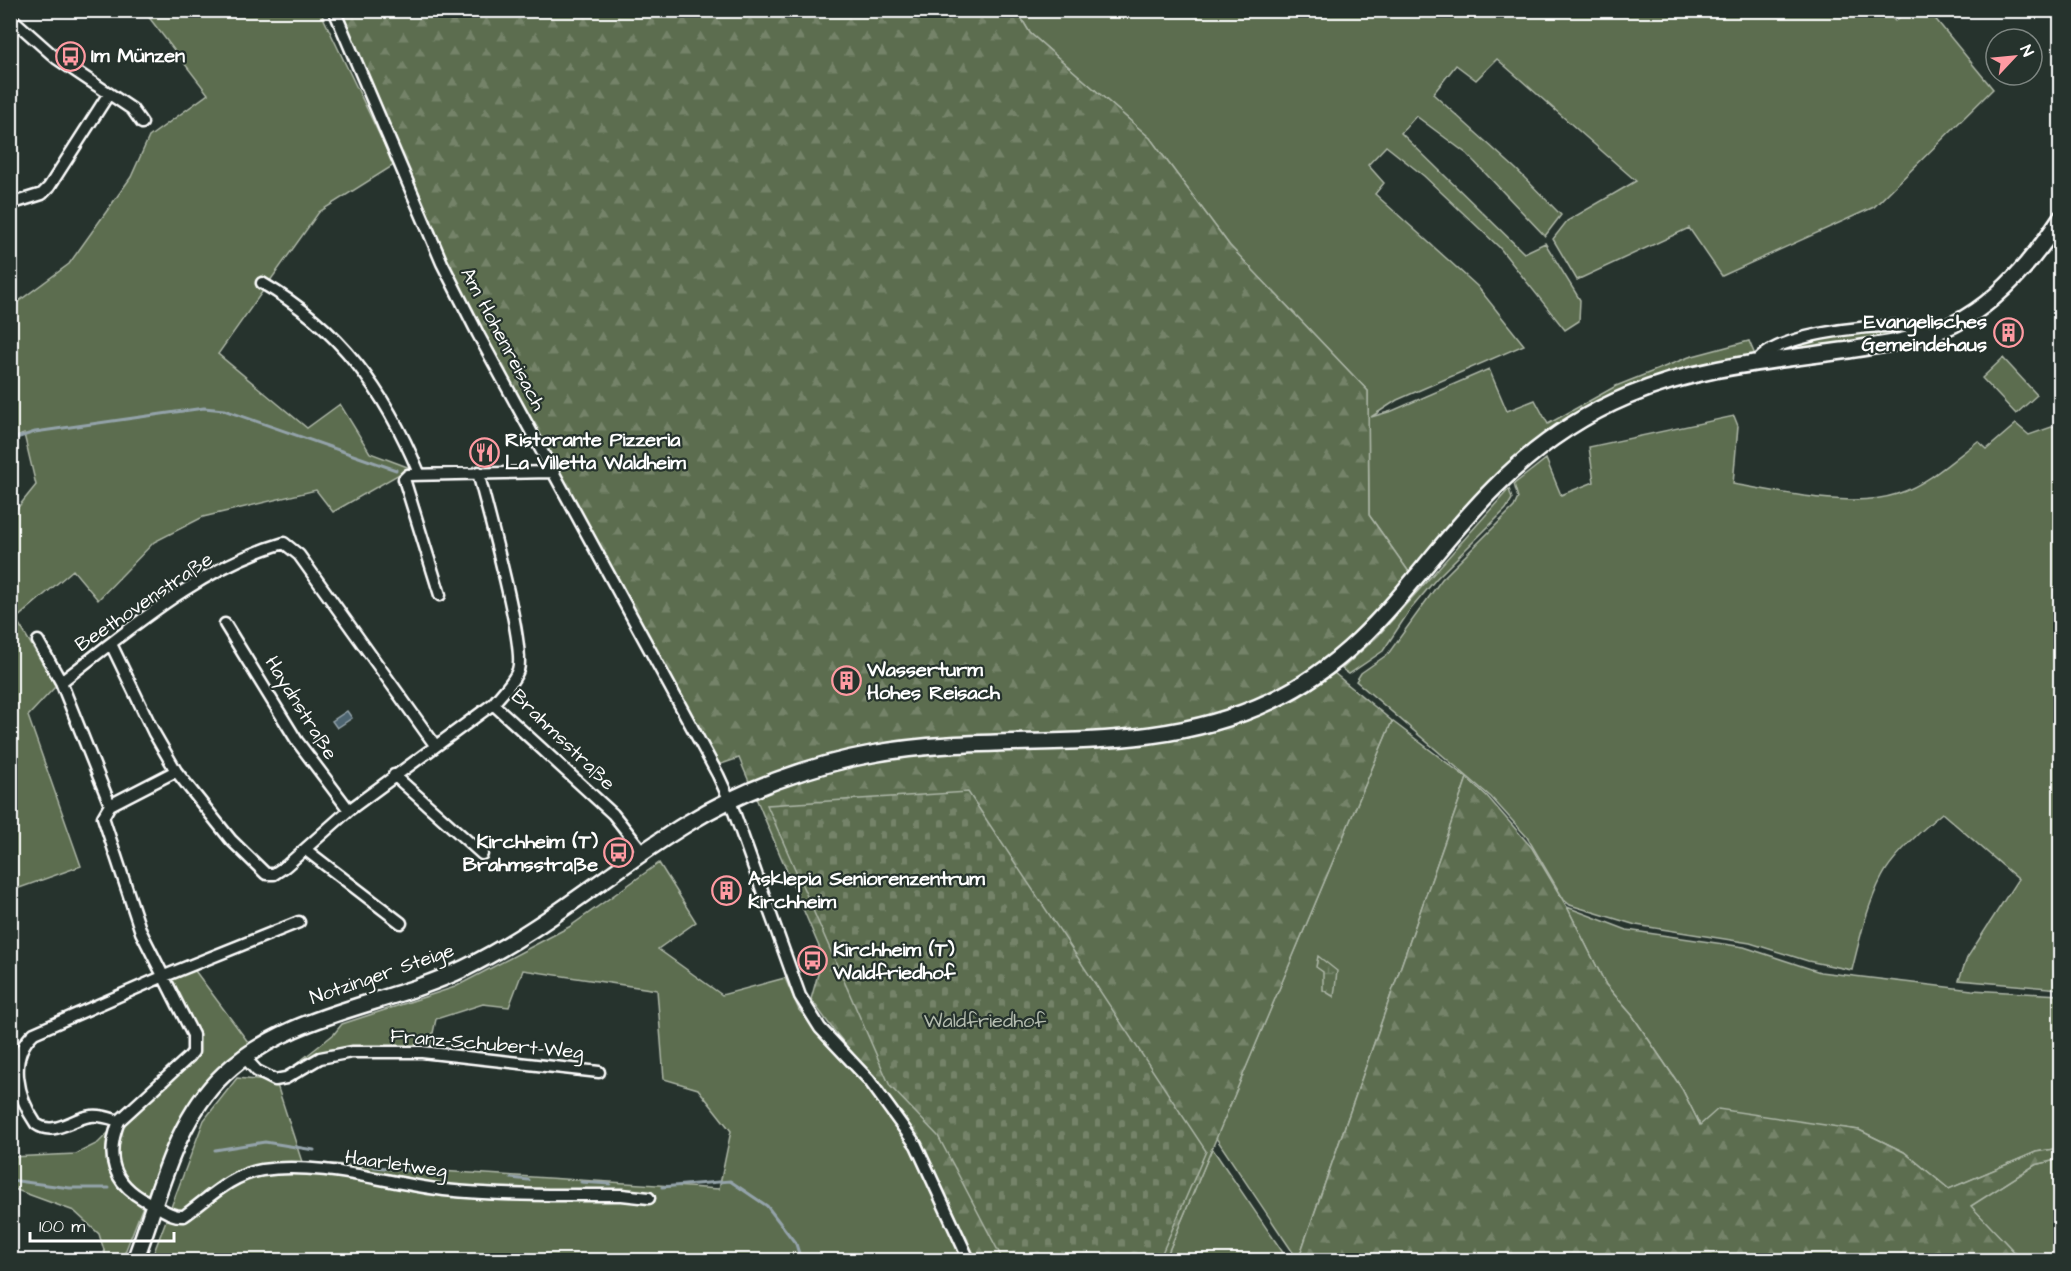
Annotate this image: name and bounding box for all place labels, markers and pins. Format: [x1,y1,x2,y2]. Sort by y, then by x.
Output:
bus stop icon: Im Münzen [54,40,86,72]
place label: Im Münzen [91,42,185,70]
place label: Evangelisches Gemeindehaus [1862,308,1987,359]
building icon: Evangelisches Gemeindehaus [1992,317,2024,349]
place label: Ristorante Pizzeria La Villetta Waldheim [505,426,686,477]
restaurant icon: Ristorante Pizzeria La Villetta Waldheim [468,436,500,468]
place label: Wasserturm Hohes Reisach [866,656,1001,707]
building icon: Wasserturm Hohes Reisach [830,665,862,697]
place label: Kirchheim (T) Brahmsstraße [463,828,598,879]
bus stop icon: Kirchheim (T) Brahmsstraße [603,837,635,869]
place label: Asklepia Seniorenzentrum Kirchheim [748,865,985,916]
building icon: Asklepia Seniorenzentrum Kirchheim [711,874,743,906]
place label: Kirchheim (T) Waldfriedhof [832,936,957,987]
bus stop icon: Kirchheim (T) Waldfriedhof [796,945,828,977]

